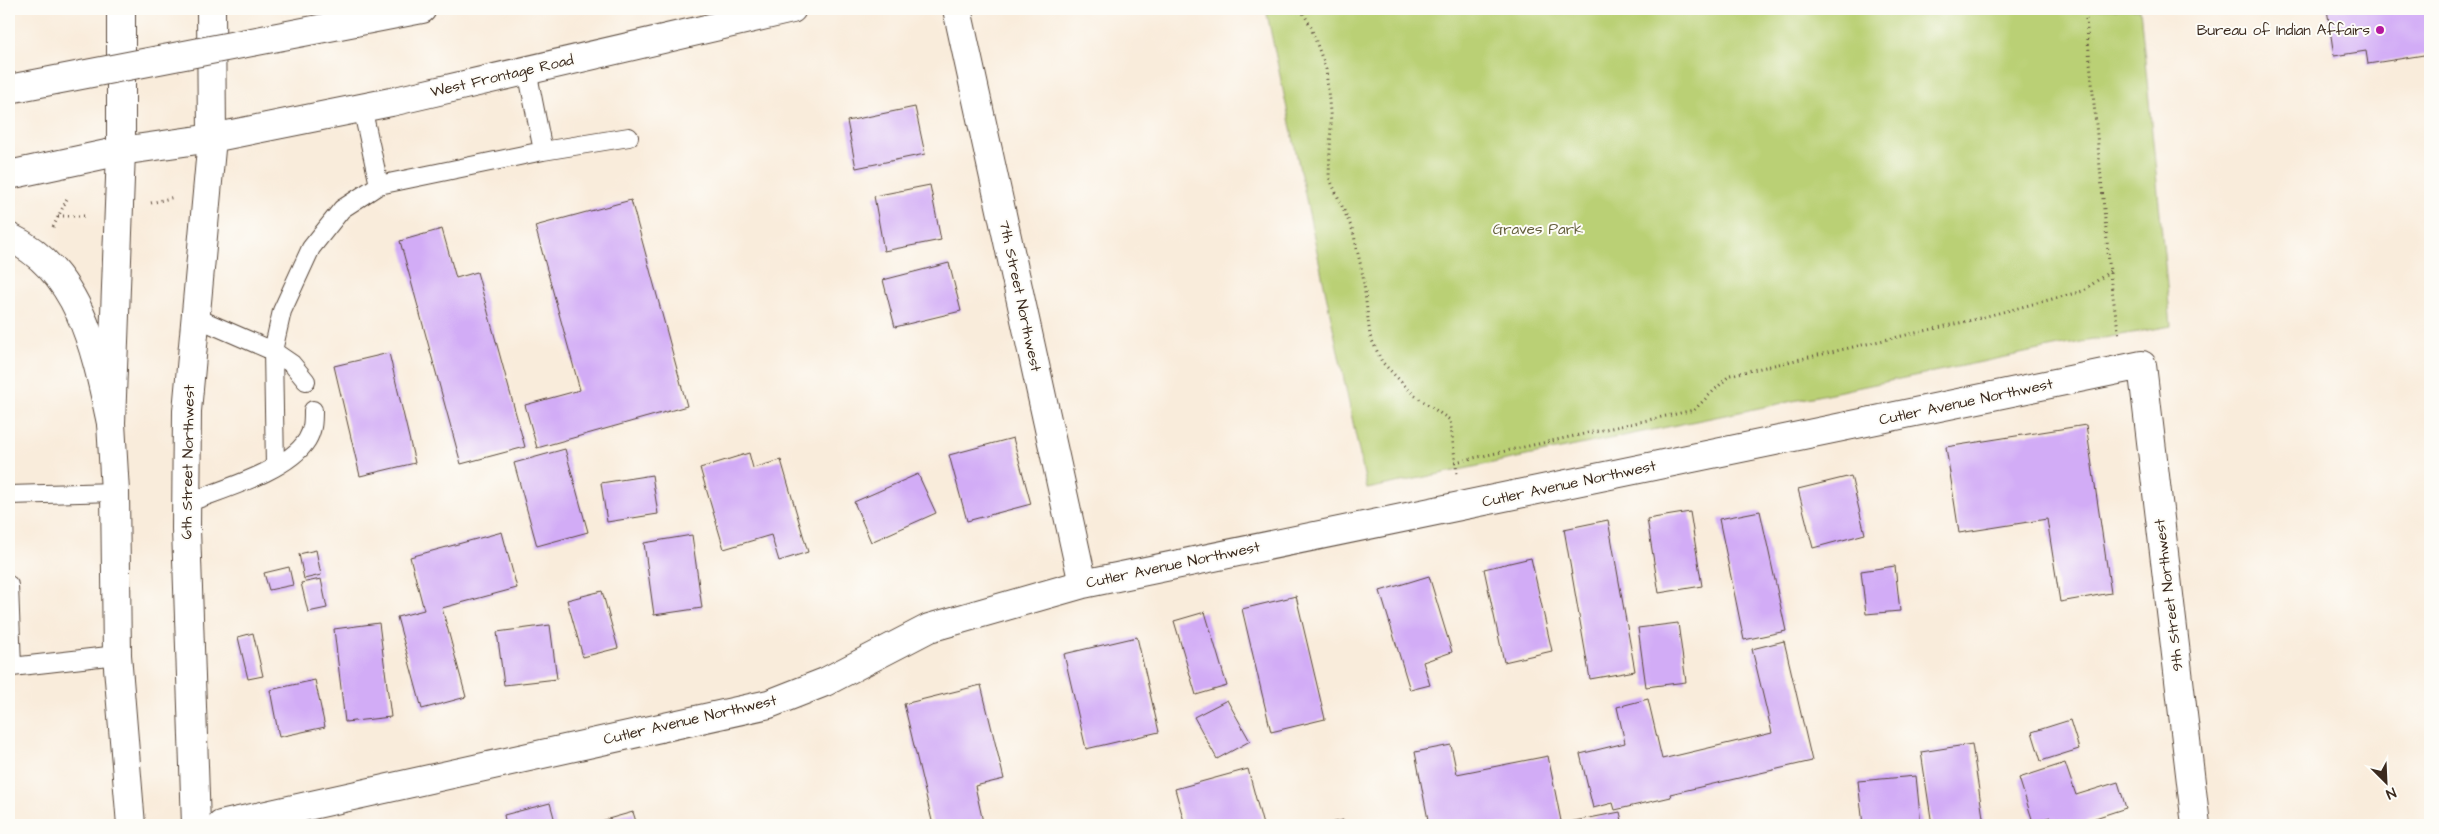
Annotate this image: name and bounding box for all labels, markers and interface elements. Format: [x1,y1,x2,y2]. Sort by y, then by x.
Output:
place label: Bureau of Indian Affairs [2197,20,2370,41]
marker: Bureau of Indian Affairs [2374,24,2386,36]
street label: West Frontage Road [428,49,576,104]
street label: 7th Street Northwest [994,218,1046,374]
park label: Graves Park [1493,219,1583,240]
street label: Cutler Avenue Northwest [1877,373,2055,431]
street label: 6th Street Northwest [176,385,200,539]
street label: Cutler Avenue Northwest [1480,455,1658,513]
street label: 9th Street Northwest [2149,517,2189,673]
street label: Cutler Avenue Northwest [1084,536,1262,594]
street label: Cutler Avenue Northwest [601,690,779,750]
north arrow [2362,756,2412,806]
text: N [2383,782,2399,804]

